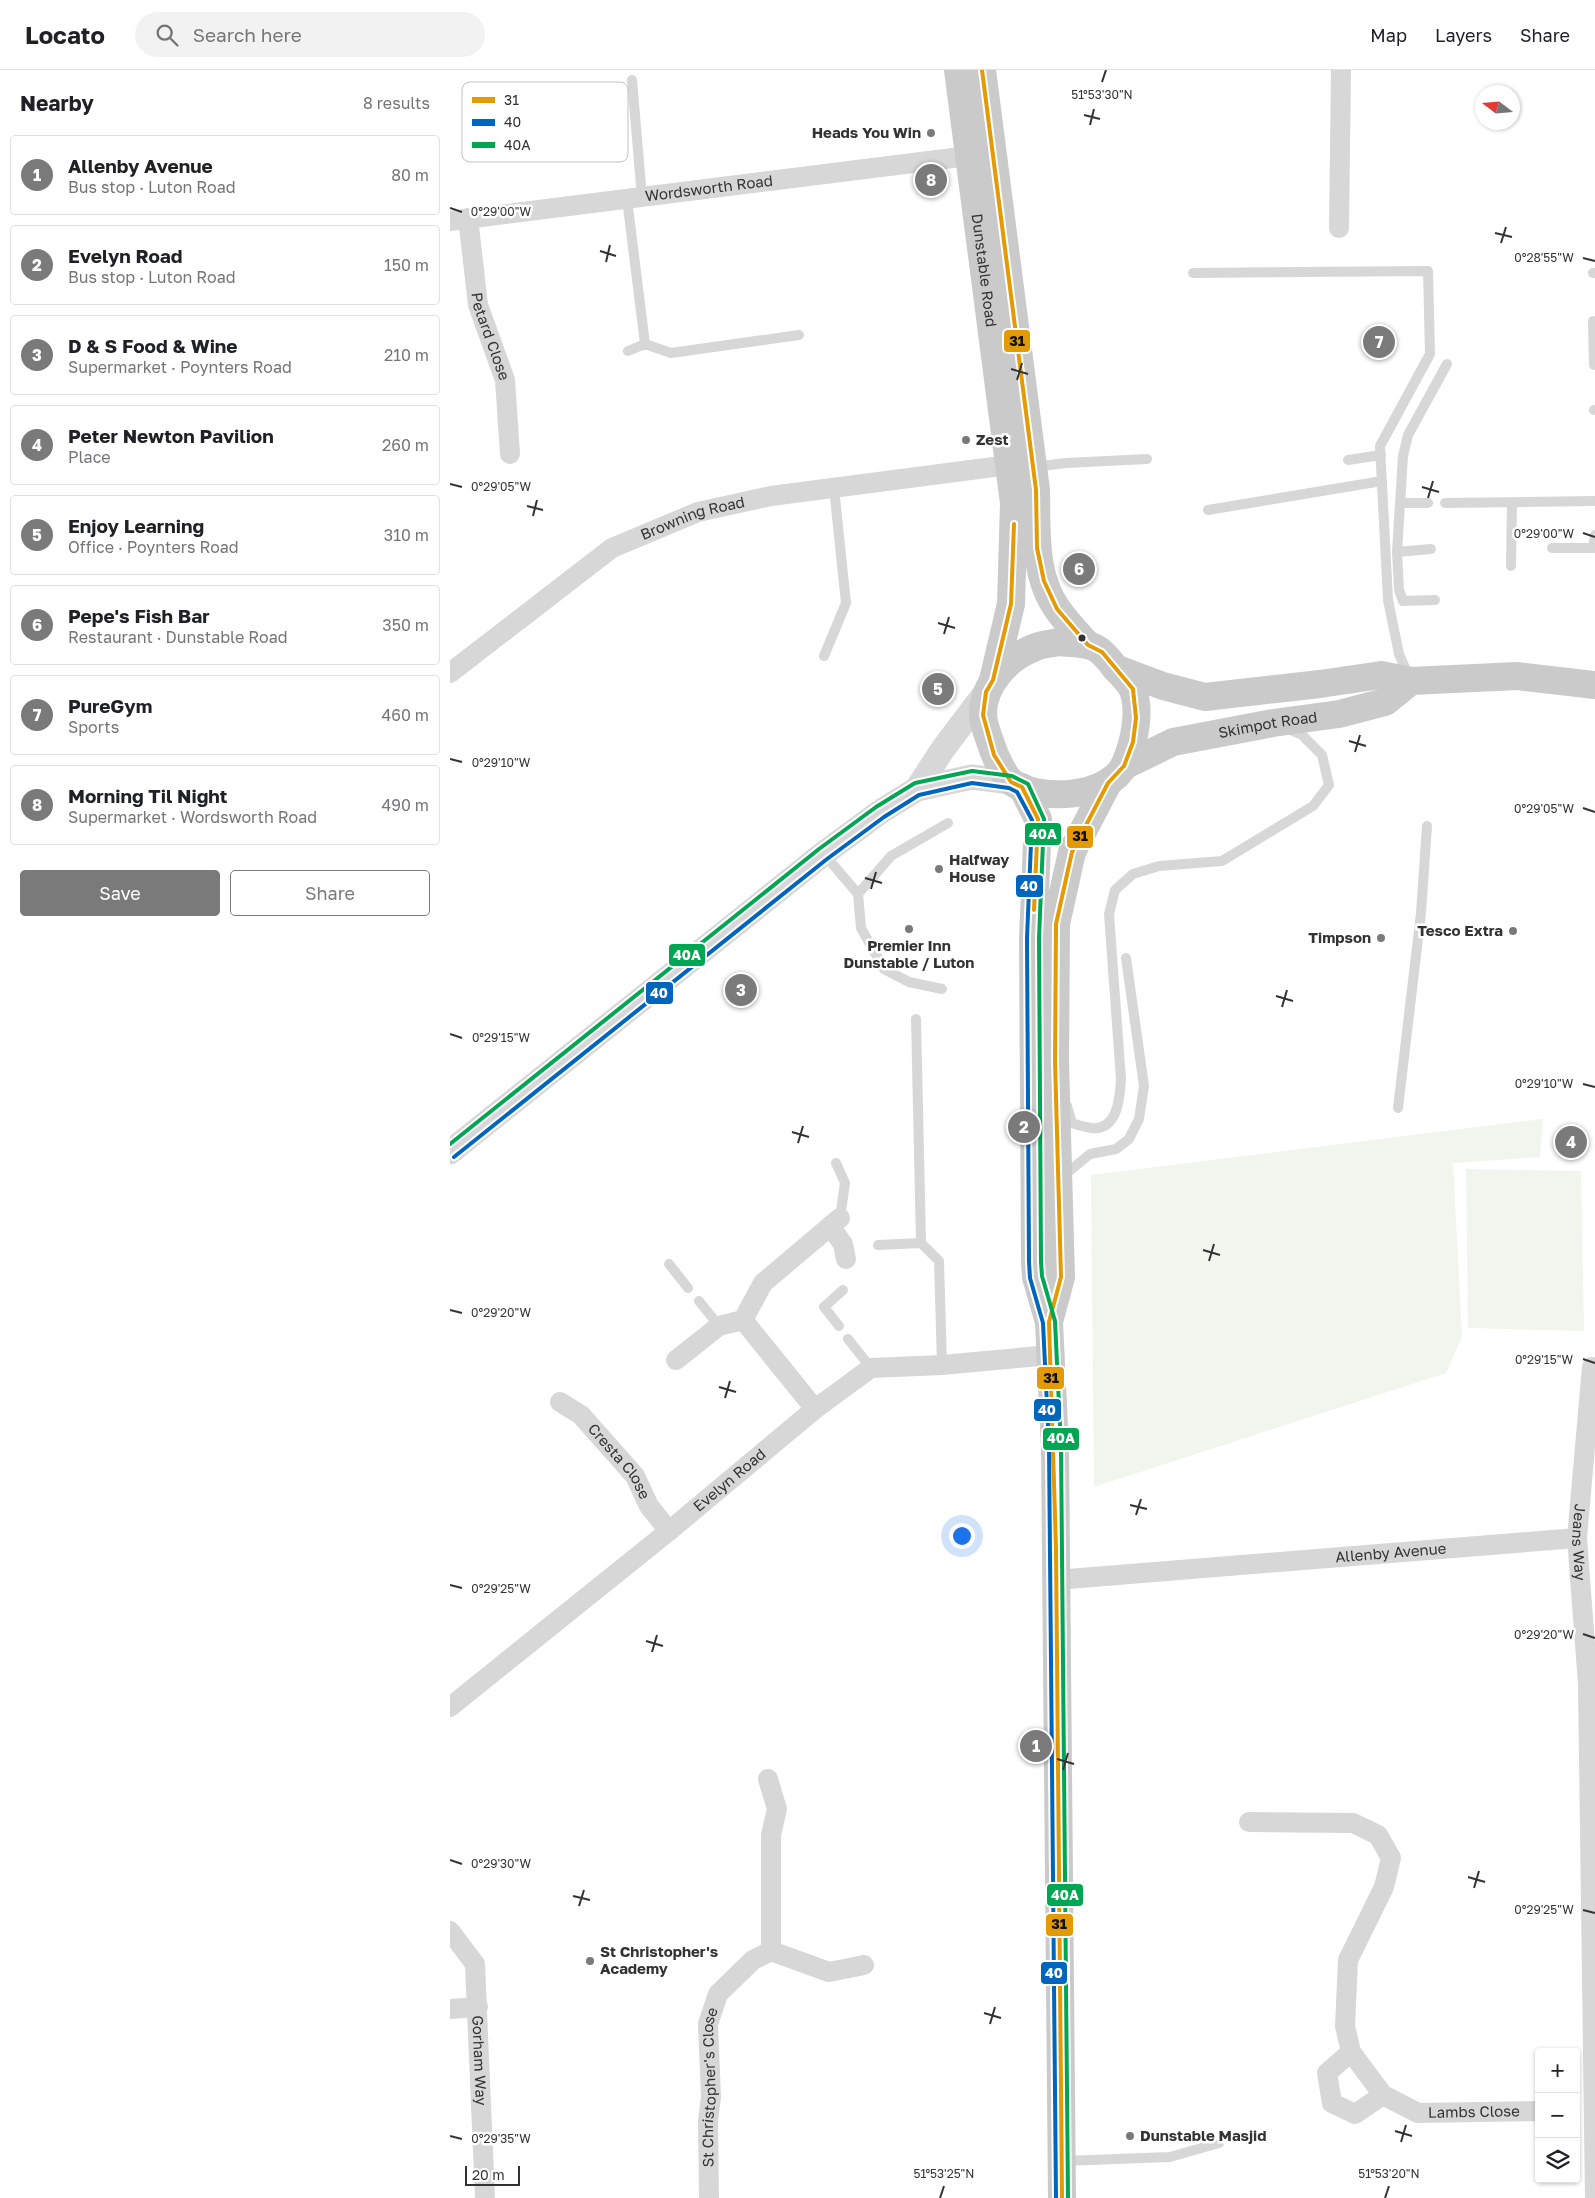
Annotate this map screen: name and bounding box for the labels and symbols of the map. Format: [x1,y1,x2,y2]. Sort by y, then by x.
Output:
legend [462,82,628,162]
north arrow [1475,85,1520,130]
text: 51°53'30"N [1071,87,1133,102]
text: 31 [504,91,519,108]
text: 40 [504,113,521,130]
place label: Heads You Win [812,123,921,141]
marker: Heads You Win [925,127,937,139]
text: 40A [504,136,531,153]
pin: 8 [915,161,947,199]
street label: Wordsworth Road [644,171,774,205]
text: 0°29'00"W [471,204,532,219]
street label: Dunstable Road [969,212,1001,328]
text: 0°28'55"W [1514,250,1574,265]
street label: Petard Close [469,291,514,383]
pin: 7 [1363,323,1395,361]
line badge: 31 [1003,329,1031,353]
text: 31 [1009,332,1025,349]
place label: Zest [976,430,1008,448]
marker: Zest [960,434,972,446]
text: 0°29'05"W [471,479,531,494]
street label: Browning Road [638,492,746,543]
text: 0°29'00"W [1514,526,1575,541]
pin: 6 [1063,550,1095,588]
unlabelled marker [1077,633,1087,643]
pin: 5 [922,670,954,708]
street label: Skimpot Road [1217,707,1318,741]
text: 0°29'10"W [472,755,531,770]
text: 0°29'05"W [1514,801,1574,816]
line badge: 40A [1024,822,1062,846]
text: 40A [1029,825,1057,842]
line badge: 31 [1066,825,1094,849]
text: 31 [1072,827,1088,844]
place label: Halfway House [949,850,1009,885]
marker: Halfway House [933,863,945,875]
line badge: 40 [1015,874,1044,898]
text: 40 [1020,877,1038,894]
place label: Tesco Extra [1417,921,1503,939]
marker: Premier Inn Dunstable / Luton [903,923,915,935]
marker: Tesco Extra [1507,925,1519,937]
place label: Timpson [1308,928,1371,946]
marker: Timpson [1375,932,1387,944]
place label: Premier Inn Dunstable / Luton [844,936,974,971]
line badge: 40A [668,943,706,967]
text: 40A [673,946,701,963]
pin: 3 [725,971,757,1009]
line badge: 40 [645,981,674,1005]
text: 40 [650,984,668,1001]
text: 0°29'15"W [472,1030,531,1045]
text: 0°29'10"W [1515,1076,1574,1091]
pin: 2 [1008,1108,1040,1146]
pin: 4 [1555,1123,1587,1161]
text: 0°29'20"W [471,1305,531,1320]
text: 0°29'15"W [1515,1352,1574,1367]
line badge: 31 [1036,1366,1065,1390]
text: 31 [1043,1369,1059,1386]
line badge: 40 [1033,1398,1062,1422]
text: 40 [1038,1401,1056,1418]
street label: Cresta Close [585,1419,655,1502]
line badge: 40A [1042,1427,1080,1451]
text: 40A [1047,1429,1075,1446]
street label: Evelyn Road [689,1444,769,1515]
street label: Jeans Way [1569,1503,1590,1582]
your location [949,1523,975,1549]
street label: Allenby Avenue [1335,1539,1447,1565]
text: 0°29'25"W [471,1581,531,1596]
text: 0°29'20"W [1514,1627,1574,1642]
pin: 1 [1020,1727,1052,1765]
text: 0°29'30"W [471,1856,531,1871]
line badge: 40A [1046,1883,1084,1907]
text: 40A [1051,1886,1079,1903]
text: 0°29'25"W [1514,1902,1574,1917]
line badge: 31 [1045,1913,1074,1937]
text: 31 [1051,1915,1067,1932]
place label: St Christopher's Academy [600,1942,718,1977]
marker: St Christopher's Academy [584,1955,596,1967]
line badge: 40 [1040,1961,1068,1985]
text: 40 [1045,1964,1063,1981]
street label: St Christopher's Close [698,2004,721,2167]
street label: Gorham Way [469,2015,491,2107]
street label: Lambs Close [1428,2101,1520,2121]
place label: Dunstable Masjid [1140,2126,1266,2144]
marker: Dunstable Masjid [1124,2130,1136,2142]
text: 0°29'35"W [471,2131,531,2146]
scale bar [465,2163,520,2186]
text: 51°53'25"N [914,2166,974,2181]
text: 51°53'20"N [1358,2166,1420,2181]

